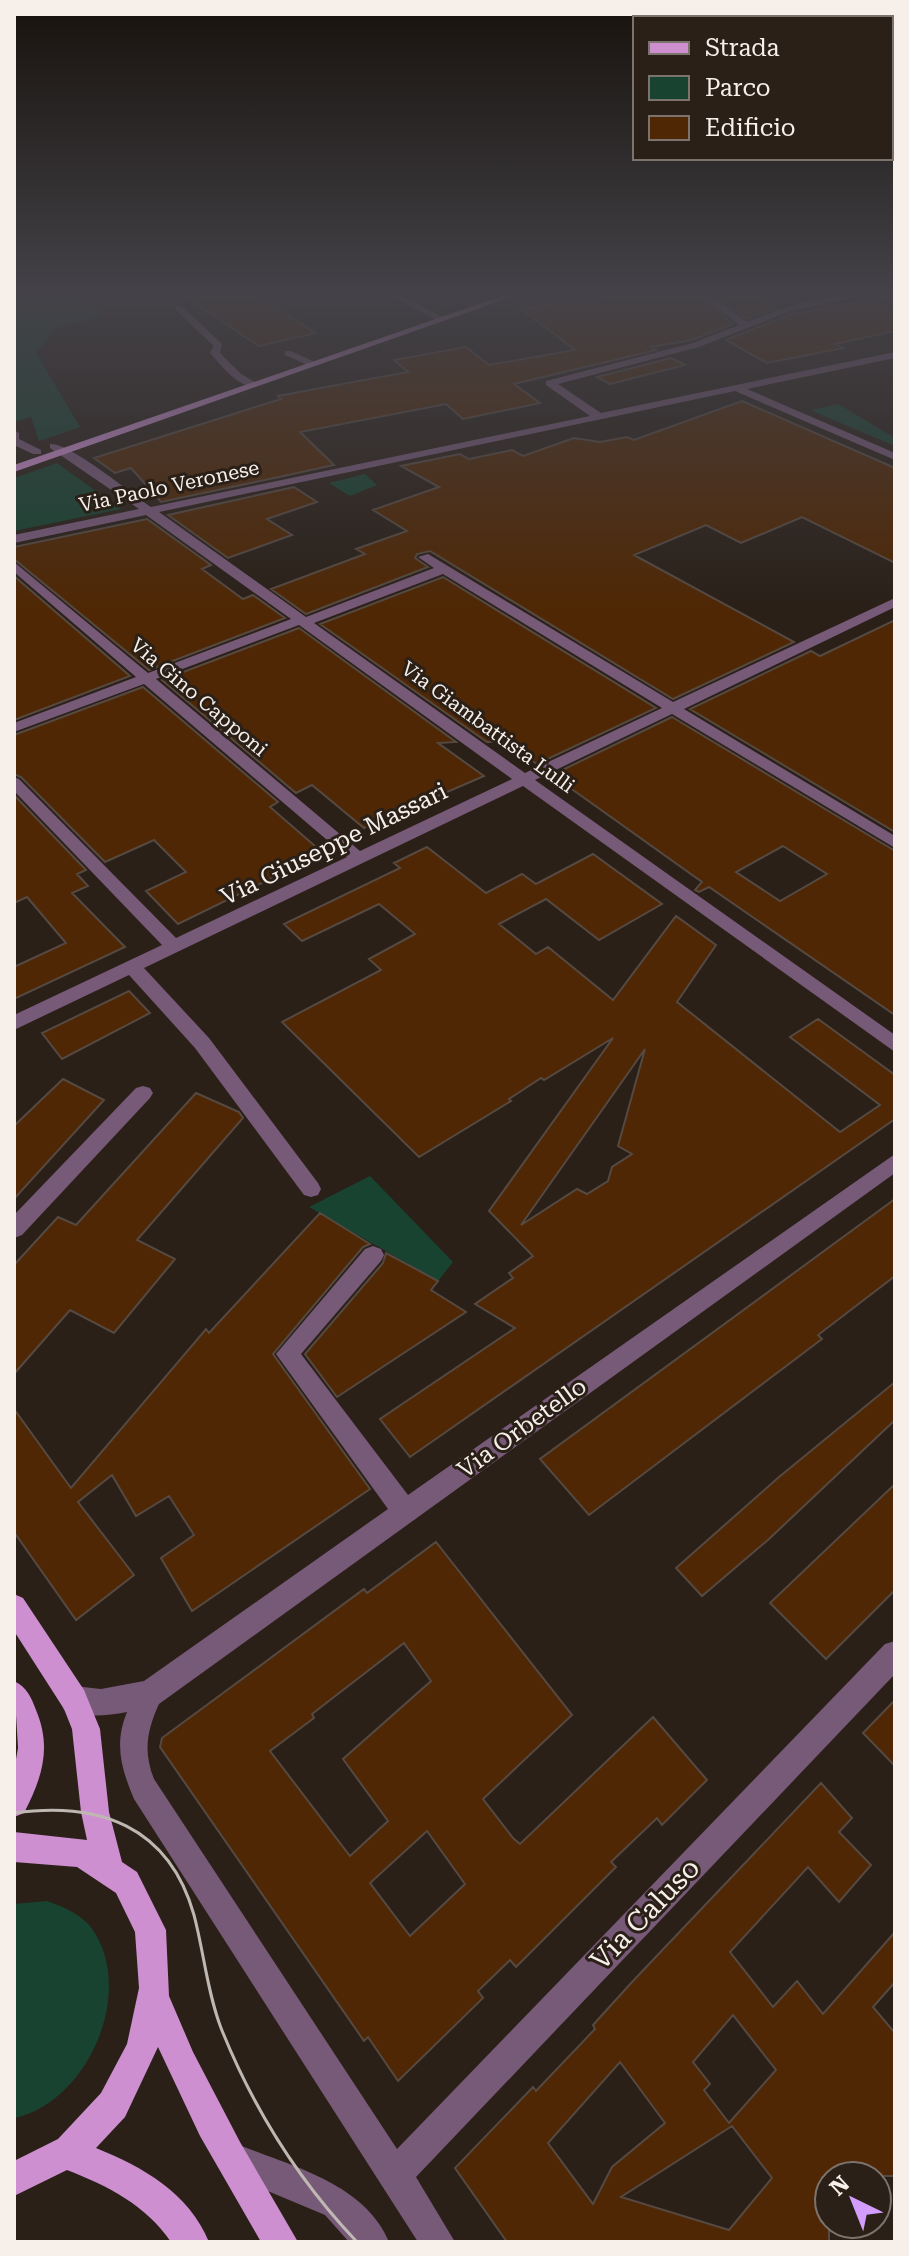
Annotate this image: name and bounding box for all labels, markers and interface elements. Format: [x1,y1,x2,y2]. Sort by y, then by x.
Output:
legend [633,16,893,160]
text: Strada [705,34,780,62]
text: Parco [705,74,771,102]
text: Edificio [705,114,796,142]
street label: Via Paolo Veronese [77,455,261,517]
street label: Via Gino Capponi [126,633,272,761]
street label: Via Giambattista Lulli [397,656,579,798]
street label: Via Giuseppe Massari [216,777,452,911]
street label: Via Orbetello [452,1372,592,1484]
street label: Via Caluso [584,1851,706,1977]
north arrow [813,2160,893,2240]
text: N [825,2171,854,2201]

